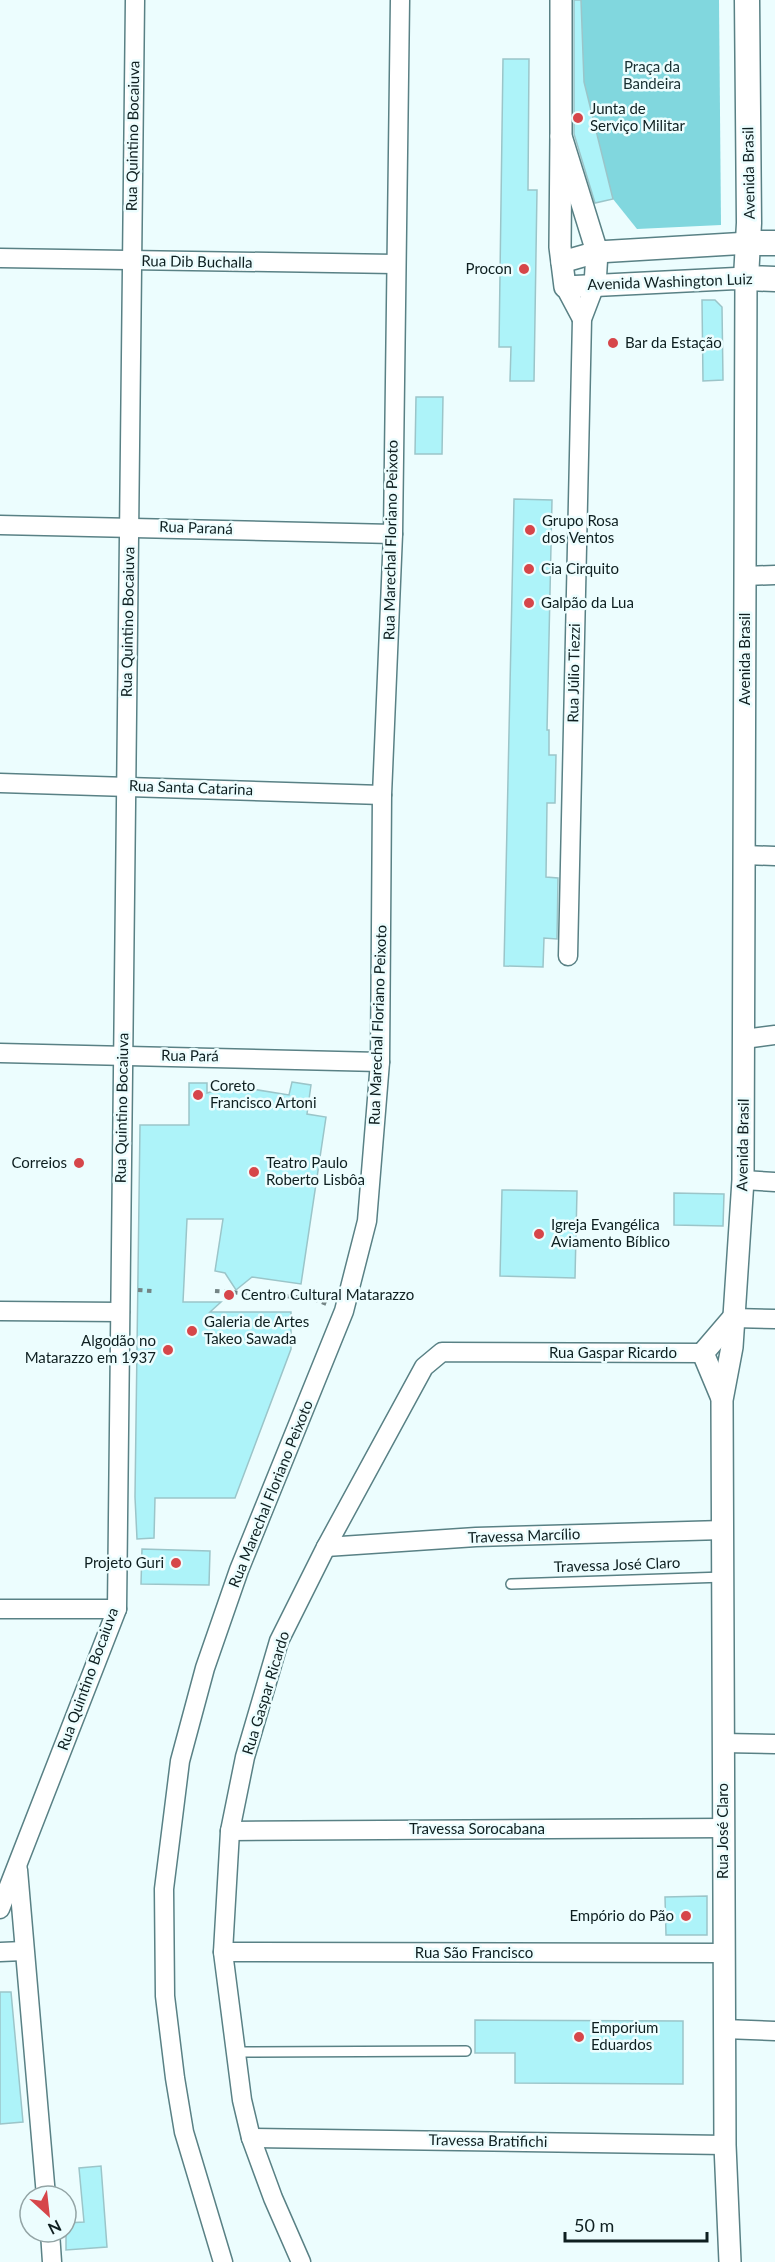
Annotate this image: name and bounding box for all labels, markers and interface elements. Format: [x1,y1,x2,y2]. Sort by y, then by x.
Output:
park label: Praça da Bandeira [623,57,681,92]
street label: Rua Quintino Bocaiuva [122,61,142,211]
place label: Junta de Serviço Militar [590,99,686,134]
marker: Junta de Serviço Militar [571,111,585,125]
street label: Avenida Brasil [738,127,758,219]
street label: Rua Dib Buchalla [141,251,253,271]
place label: Procon [466,259,512,277]
marker: Procon [517,262,531,276]
street label: Avenida Washington Luiz [587,269,753,293]
place label: Bar da Estação [625,333,722,351]
marker: Bar da Estação [606,336,620,350]
street label: Rua Marechal Floriano Peixoto [379,440,401,640]
place label: Grupo Rosa dos Ventos [542,511,619,546]
street label: Rua Paraná [159,517,233,537]
marker: Grupo Rosa dos Ventos [523,523,537,537]
street label: Rua Quintino Bocaiuva [117,547,137,697]
place label: Cia Cirquito [541,559,619,577]
marker: Cia Cirquito [522,562,536,576]
place label: Galpão da Lua [541,593,634,611]
marker: Galpão da Lua [522,596,536,610]
street label: Avenida Brasil [735,613,753,705]
street label: Rua Júlio Tiezzi [563,623,583,723]
street label: Rua Santa Catarina [129,776,253,798]
street label: Rua Marechal Floriano Peixoto [365,924,389,1125]
street label: Rua Quintino Bocaiuva [111,1033,131,1183]
street label: Rua Pará [161,1045,219,1065]
place label: Coreto Francisco Artoni [210,1076,317,1111]
marker: Coreto Francisco Artoni [191,1088,205,1102]
street label: Avenida Brasil [732,1099,752,1191]
place label: Correios [11,1153,67,1171]
place label: Teatro Paulo Roberto Lisbôa [266,1153,365,1188]
marker: Correios [72,1156,86,1170]
marker: Teatro Paulo Roberto Lisbôa [247,1165,261,1179]
place label: Igreja Evangélica Aviamento Bíblico [551,1215,670,1250]
marker: Igreja Evangélica Aviamento Bíblico [532,1227,546,1241]
place label: Centro Cultural Matarazzo [241,1285,414,1303]
marker: Centro Cultural Matarazzo [222,1288,236,1302]
place label: Galeria de Artes Takeo Sawada [204,1312,309,1347]
marker: Galeria de Artes Takeo Sawada [185,1324,199,1338]
place label: Algodão no Matarazzo em 1937 [25,1331,156,1366]
marker: Algodão no Matarazzo em 1937 [161,1343,175,1357]
street label: Rua Gaspar Ricardo [549,1343,677,1361]
street label: Rua Marechal Floriano Peixoto [224,1397,316,1590]
street label: Travessa Marcílio [467,1524,581,1546]
place label: Projeto Guri [84,1553,164,1571]
street label: Travessa José Claro [553,1553,681,1575]
marker: Projeto Guri [169,1556,183,1570]
street label: Rua Quintino Bocaiuva [53,1605,121,1752]
street label: Rua Gaspar Ricardo [238,1629,292,1757]
street label: Rua José Claro [713,1783,731,1879]
street label: Travessa Sorocabana [409,1819,545,1837]
place label: Empório do Pão [569,1906,674,1924]
marker: Empório do Pão [679,1909,693,1923]
street label: Rua São Francisco [415,1943,533,1961]
place label: Emporium Eduardos [591,2018,658,2053]
marker: Emporium Eduardos [572,2030,586,2044]
street label: Travessa Bratifichi [428,2130,548,2150]
north arrow [18,2184,78,2244]
scale bar [565,2205,708,2243]
text: 50 m [574,2214,614,2236]
text: N [45,2217,65,2239]

